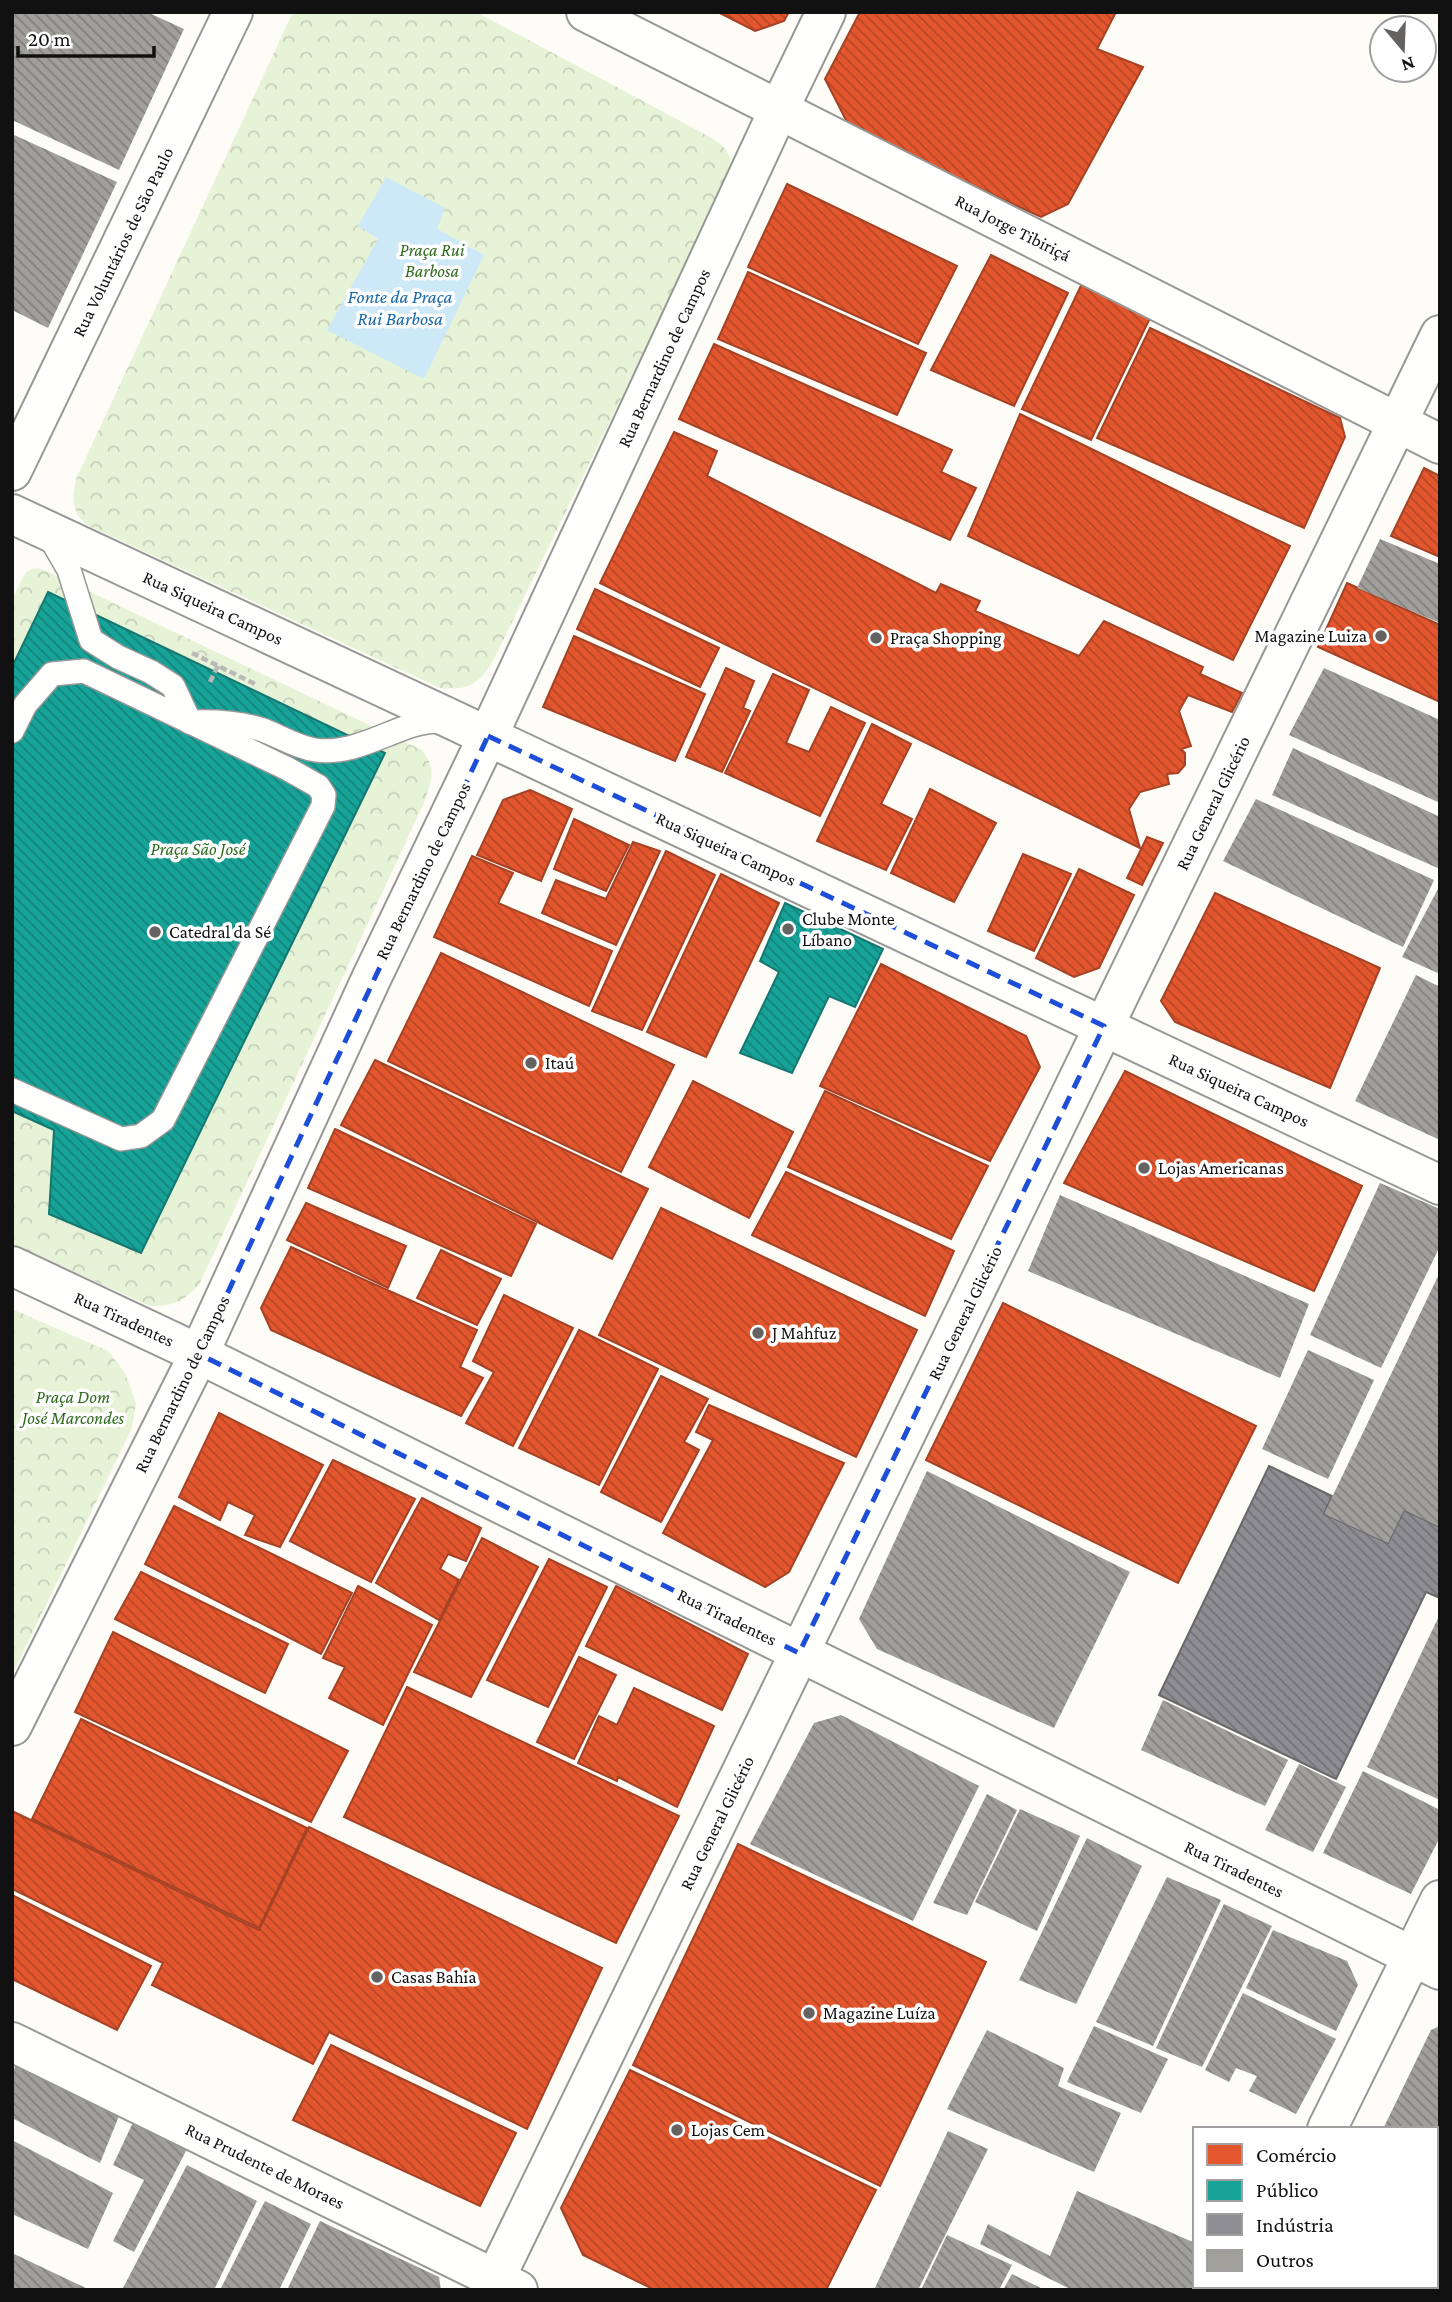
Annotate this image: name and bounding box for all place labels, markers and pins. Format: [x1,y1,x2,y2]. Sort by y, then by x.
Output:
place label: Magazine Luiza [1254,626,1367,646]
place label: Praça Shopping [890,628,1002,648]
marker: Magazine Luiza [1373,628,1389,644]
marker: Praça Shopping [868,630,884,646]
place label: Clube Monte Líbano [802,909,895,950]
marker: Clube Monte Líbano [780,921,796,937]
place label: Catedral da Sé [169,922,271,942]
marker: Catedral da Sé [147,924,163,940]
place label: Itaú [545,1053,575,1073]
marker: Itaú [523,1055,539,1071]
place label: Lojas Americanas [1158,1158,1284,1179]
marker: Lojas Americanas [1136,1160,1152,1176]
place label: J Mahfuz [770,1323,837,1343]
marker: J Mahfuz [750,1325,766,1341]
place label: Casas Bahia [391,1967,477,1987]
marker: Casas Bahia [369,1969,385,1985]
place label: Magazine Luíza [823,2003,936,2023]
marker: Magazine Luíza [801,2005,817,2021]
place label: Lojas Cem [691,2120,766,2141]
marker: Lojas Cem [669,2122,685,2138]

